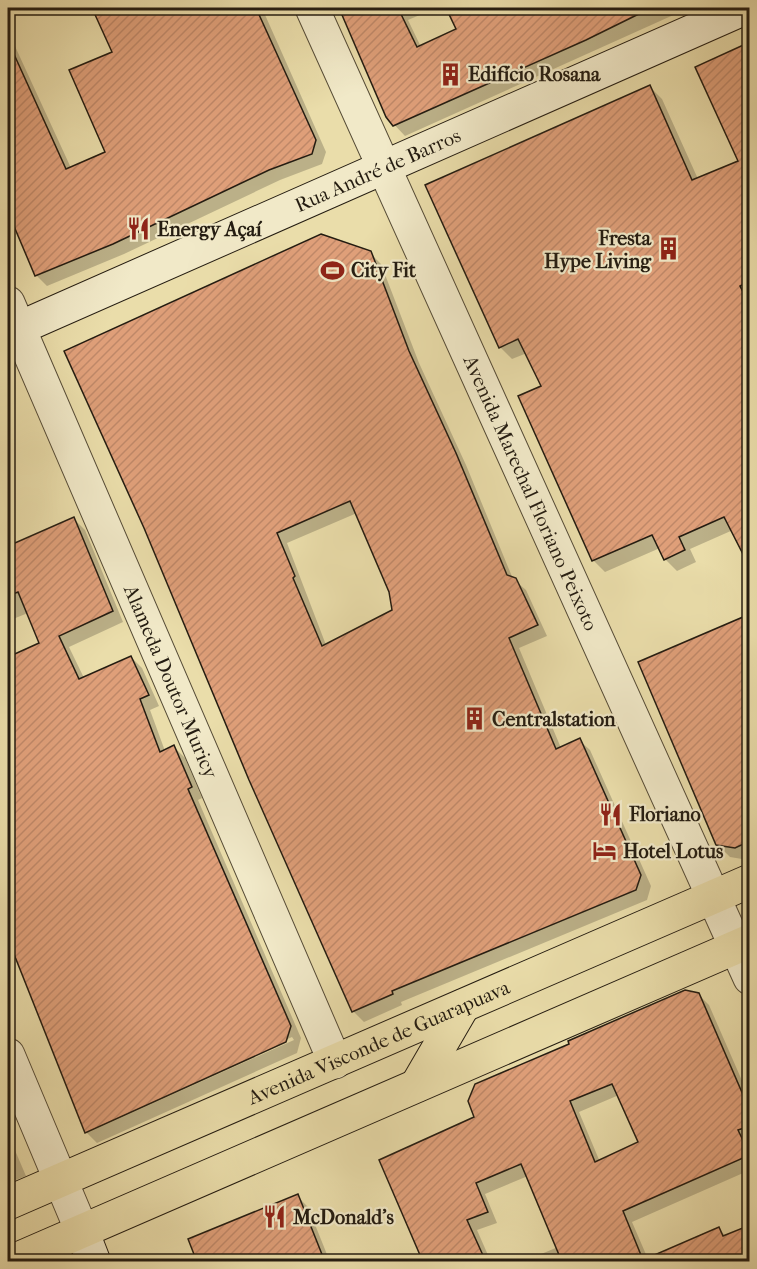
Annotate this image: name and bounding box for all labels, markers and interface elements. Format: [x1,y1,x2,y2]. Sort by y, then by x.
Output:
building icon: Edifício Rosana [437,61,463,87]
place label: Edifício Rosana [468,63,601,86]
street label: Rua André de Barros [291,124,464,217]
restaurant icon: Energy Açaí [126,216,152,242]
place label: Energy Açaí [157,218,263,242]
place label: Fresta Hype Living [544,227,652,273]
building icon: Fresta Hype Living [656,236,682,262]
sports icon: City Fit [320,257,346,283]
place label: City Fit [351,259,417,282]
street label: Avenida Marechal Floriano Peixoto [458,351,603,634]
street label: Alameda Doutor Muricy [118,580,223,783]
building icon: Centralstation [461,706,487,732]
place label: Centralstation [492,708,616,731]
restaurant icon: Floriano [598,801,624,827]
place label: Floriano [628,803,701,826]
hotel icon: Hotel Lotus [592,838,618,864]
place label: Hotel Lotus [623,840,724,863]
street label: Avenida Visconde de Guarapuava [243,975,514,1110]
restaurant icon: McDonald's [262,1204,288,1230]
place label: McDonald's [292,1206,394,1229]

